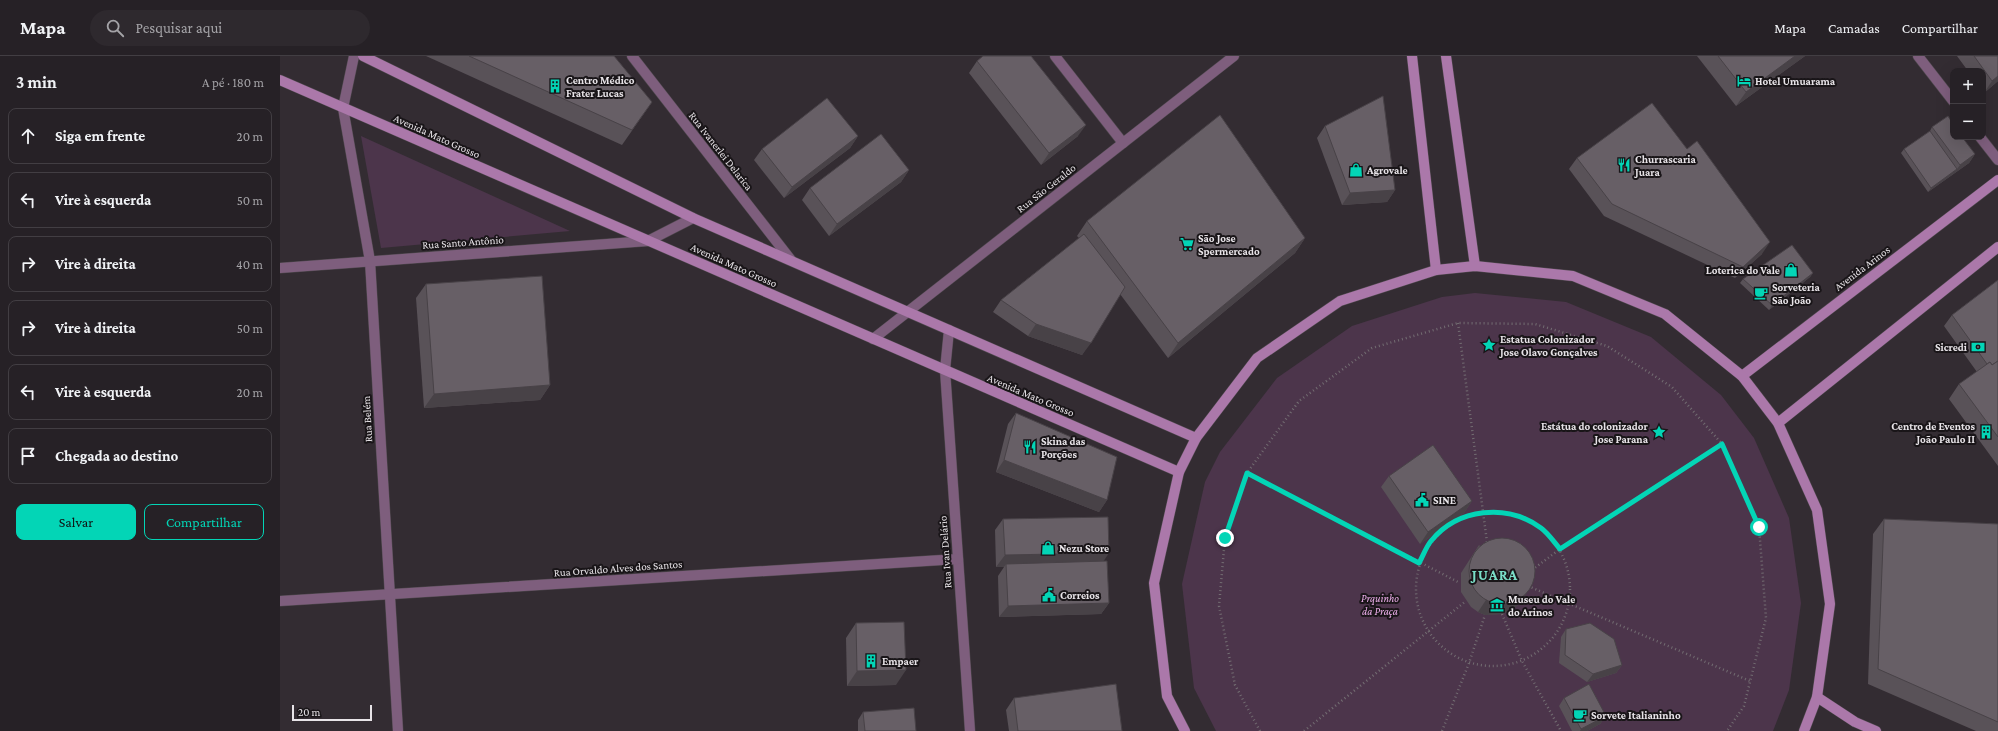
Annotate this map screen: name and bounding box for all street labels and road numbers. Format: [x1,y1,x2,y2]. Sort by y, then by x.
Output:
street label: Rua Ivanerlei Delarica [687,109,755,193]
street label: Avenida Mato Grosso [392,112,482,161]
street label: Rua São Geraldo [1014,161,1078,215]
street label: Rua Santo Antônio [422,233,505,251]
street label: Avenida Mato Grosso [689,241,779,290]
street label: Avenida Arinos [1832,243,1892,293]
street label: Avenida Mato Grosso [986,371,1077,419]
street label: Rua Belém [360,395,374,442]
street label: Rua Ivan Delário [936,515,954,589]
street label: Rua Orvaldo Alves dos Santos [553,558,683,578]

